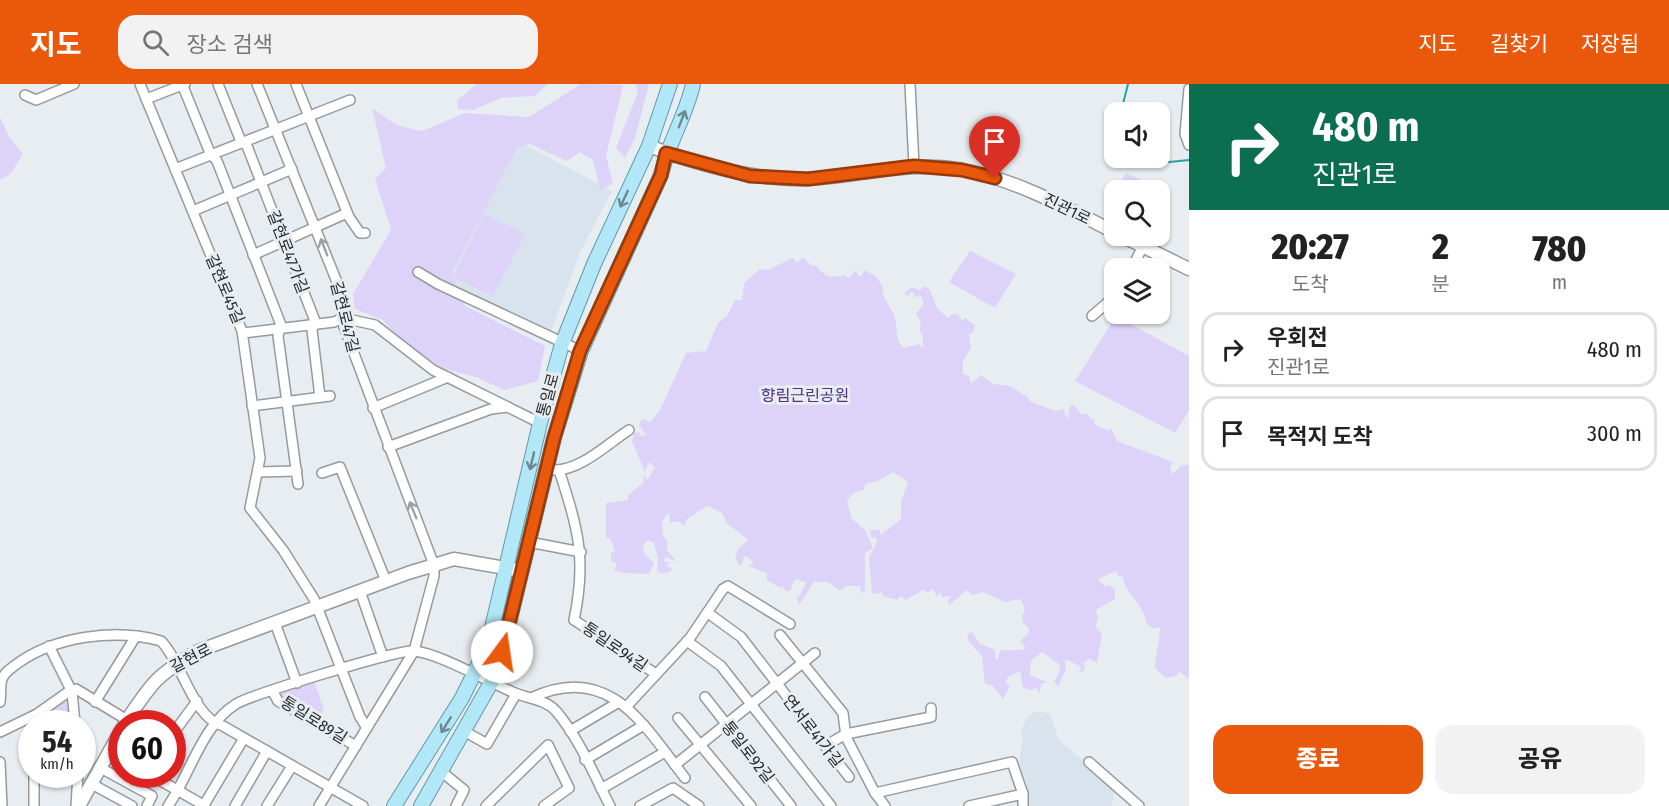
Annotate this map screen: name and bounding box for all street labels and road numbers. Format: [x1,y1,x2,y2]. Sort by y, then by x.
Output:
street label: 진관1로 [1040,189,1094,229]
street label: 갈현로47가길 [263,208,313,296]
street label: 갈현로45길 [202,251,248,327]
street label: 갈현로47길 [327,279,363,355]
street label: 통일로 [533,371,563,419]
street label: 통일로94길 [579,618,651,676]
street label: 갈현로 [167,639,215,676]
street label: 연서로41가길 [779,691,847,771]
street label: 통일로89길 [277,692,351,748]
street label: 통일로92길 [718,717,778,787]

